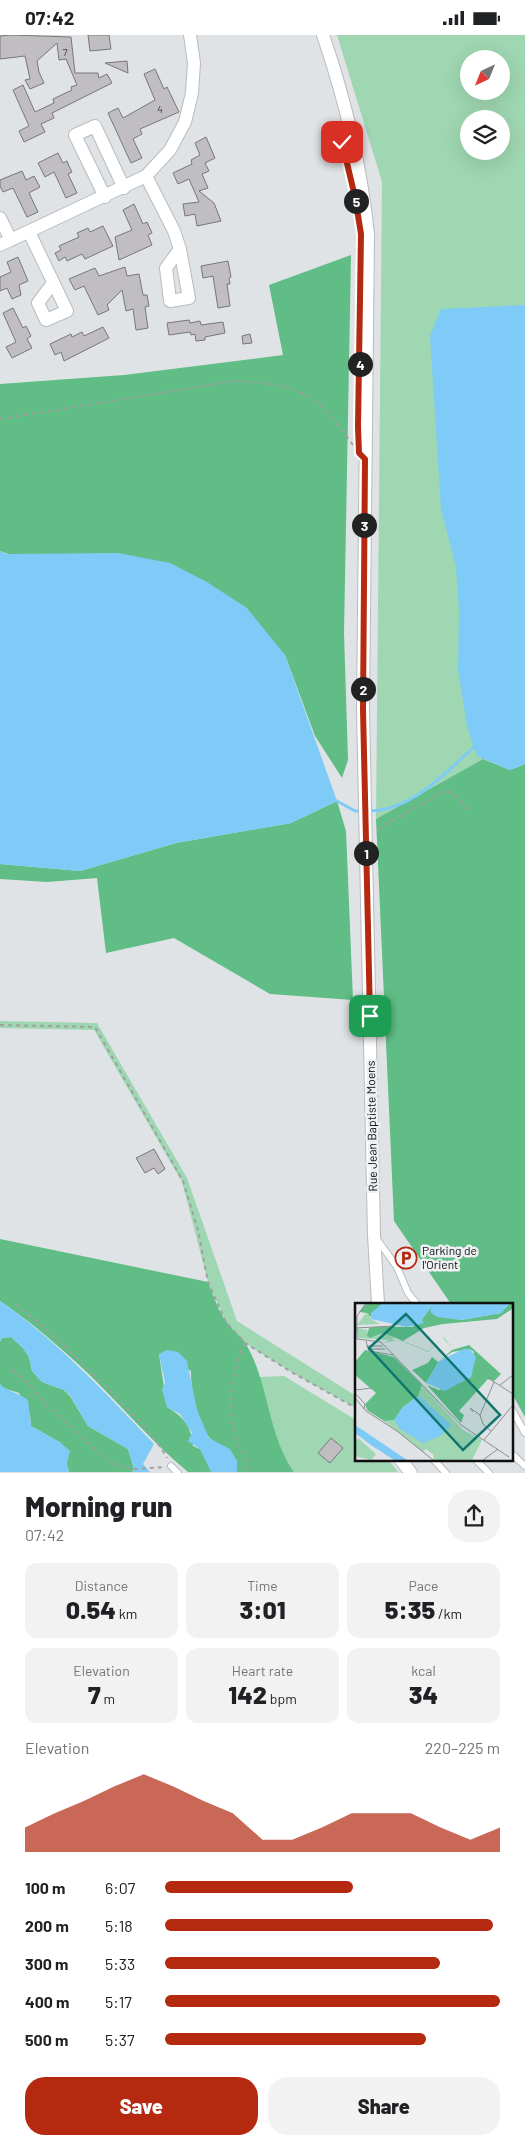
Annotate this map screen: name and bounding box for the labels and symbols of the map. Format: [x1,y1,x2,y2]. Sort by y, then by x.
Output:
house number: 7 [63,46,68,58]
north arrow [460,50,510,100]
house number: 4 [157,103,163,115]
pin [321,121,363,163]
pin: 5 [344,189,368,213]
pin: 4 [348,351,372,377]
pin: 3 [352,513,376,537]
pin: 2 [350,677,376,701]
pin: 1 [354,841,378,865]
pin [349,995,391,1037]
street label: Rue Jean Baptiste Moens [363,1060,379,1192]
place label: Parking de l'Orient [422,1243,477,1271]
parking icon: Parking de l'Orient [394,1246,418,1270]
inset map [355,1303,512,1460]

